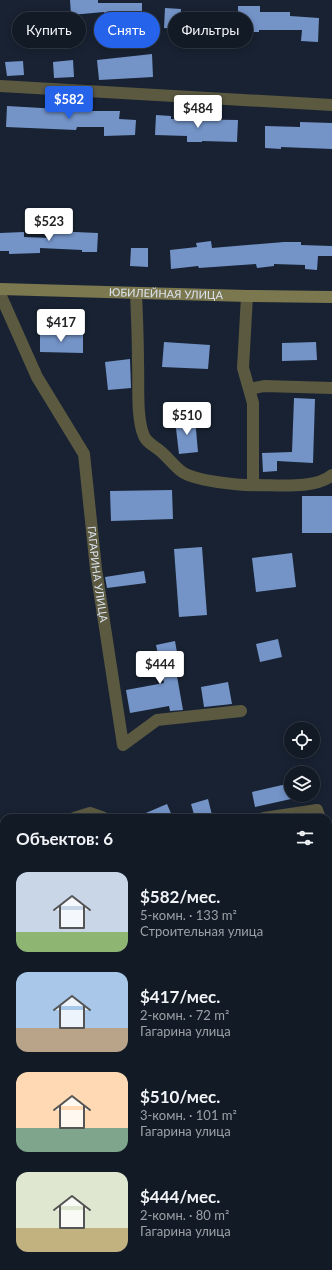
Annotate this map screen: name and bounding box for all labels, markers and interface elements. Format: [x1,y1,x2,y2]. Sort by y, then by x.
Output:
chip: Купить [12,12,86,48]
chip: Снять [94,12,160,48]
chip: Фильтры [168,12,253,48]
pin: $582 [45,86,93,120]
text: $582 [54,91,84,107]
pin: $484 [174,95,222,129]
text: $484 [183,100,213,116]
pin: $523 [25,208,73,242]
text: $523 [34,213,64,229]
street label: ЮБИЛЕЙНАЯ УЛИЦА [109,285,224,301]
pin: $417 [37,309,85,343]
text: $417 [46,314,76,330]
pin: $510 [163,402,211,436]
text: $510 [172,407,202,423]
street label: ГАГАРИНА УЛИЦА [86,525,111,624]
pin: $444 [136,651,184,685]
text: $444 [145,656,175,672]
map controls [284,722,320,802]
button: locate [284,722,320,758]
button: layers [284,766,320,802]
icon: filters [294,827,316,849]
text: Объектов: 6 [16,828,113,849]
text: $582/мес. [140,886,220,907]
icon: home [48,888,96,936]
text: 5-комн. · 133 m² [140,907,237,923]
text: Строительная улица [140,923,263,939]
text: $417/мес. [140,986,220,1007]
icon: home [48,988,96,1036]
text: 2-комн. · 72 m² [140,1007,229,1023]
text: Гагарина улица [140,1023,231,1039]
text: $510/мес. [140,1086,220,1107]
icon: home [48,1088,96,1136]
text: 3-комн. · 101 m² [140,1107,237,1123]
text: Гагарина улица [140,1123,231,1139]
text: $444/мес. [140,1186,220,1207]
icon: home [48,1188,96,1236]
text: 2-комн. · 80 m² [140,1207,229,1223]
text: Гагарина улица [140,1223,231,1239]

